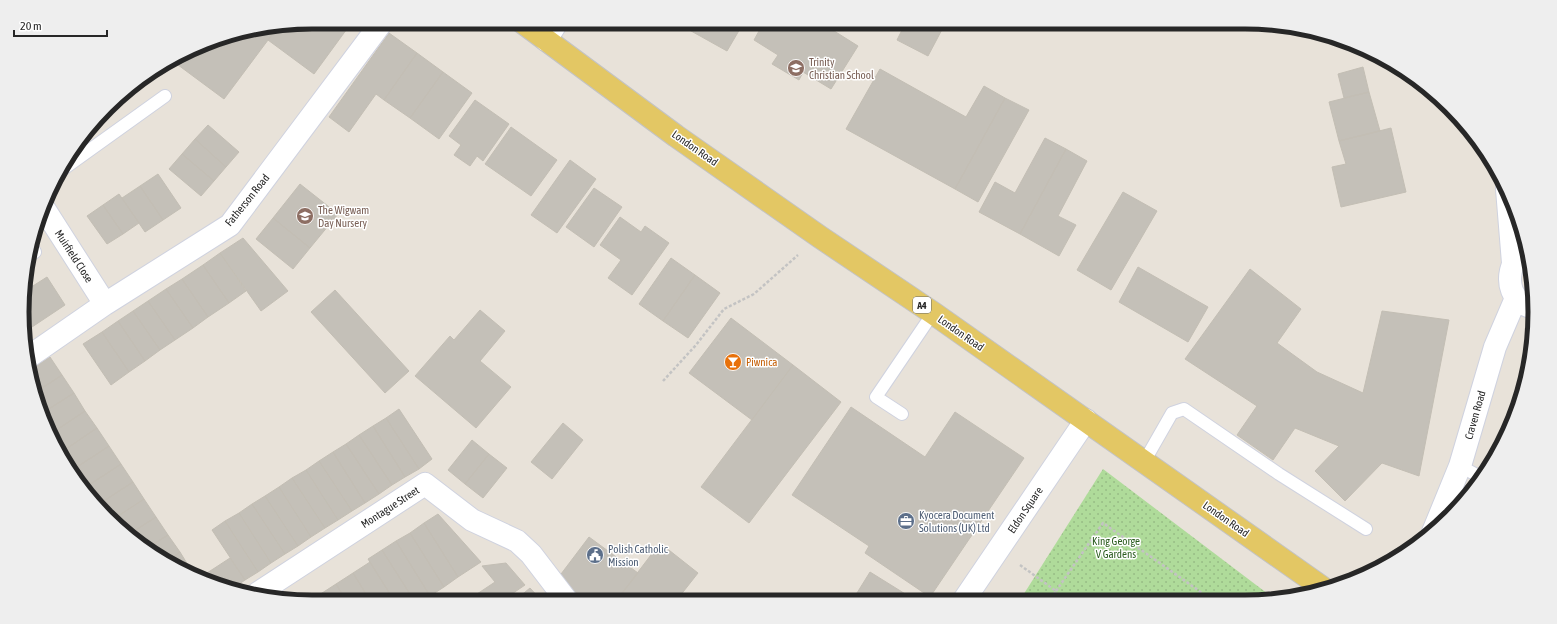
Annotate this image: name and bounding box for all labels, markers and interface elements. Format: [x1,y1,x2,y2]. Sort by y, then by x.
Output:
scale bar [14,12,107,38]
text: 20 m [20,19,42,33]
place label: Trinity Christian School [809,56,874,81]
school or university icon: Trinity Christian School [786,58,806,78]
street label: London Road [670,128,720,168]
street label: Fatherson Road [223,172,271,228]
place label: The Wigwam Day Nursery [318,204,369,229]
school or university icon: The Wigwam Day Nursery [295,206,315,226]
street label: Muirfield Close [53,227,95,285]
road number: A4 [913,297,931,313]
street label: London Road [936,313,986,353]
bar icon: Piwnica [723,352,743,372]
place label: Piwnica [746,356,777,368]
street label: Craven Road [1462,389,1488,441]
street label: Montague Street [359,484,421,530]
street label: Eldon Square [1005,485,1045,535]
street label: London Road [1201,499,1251,539]
place label: Kyocera Document Solutions (UK) Ltd [919,509,995,534]
office icon: Kyocera Document Solutions (UK) Ltd [896,511,916,531]
park label: King George V Gardens [1092,535,1140,560]
place label: Polish Catholic Mission [608,543,669,568]
public building icon: Polish Catholic Mission [585,545,605,565]

